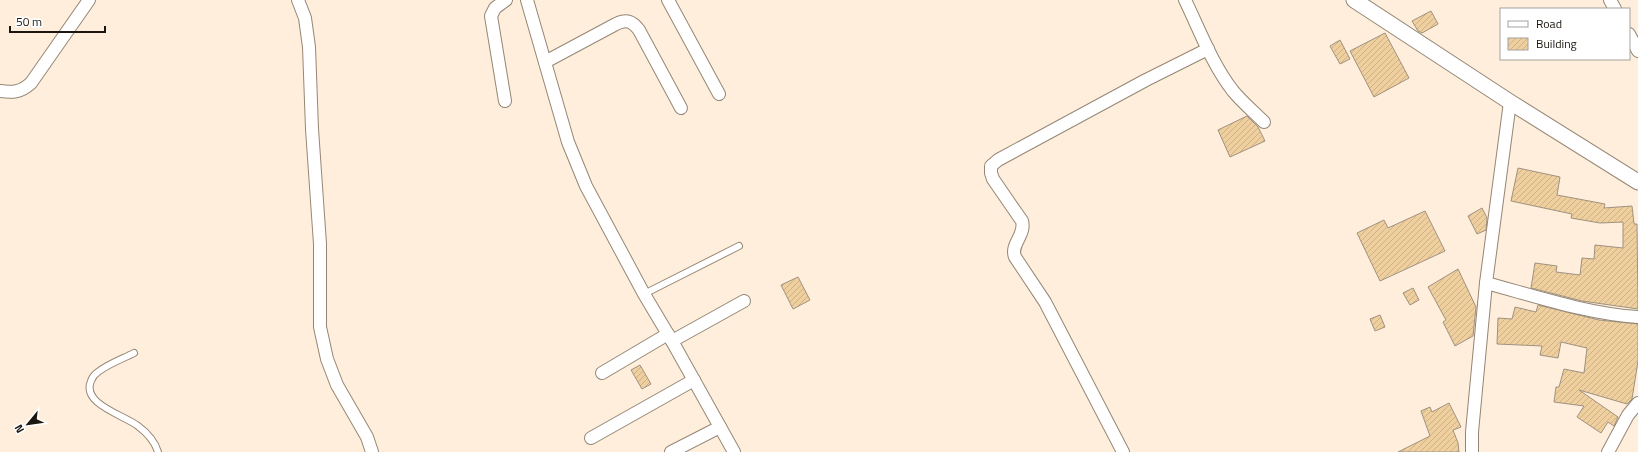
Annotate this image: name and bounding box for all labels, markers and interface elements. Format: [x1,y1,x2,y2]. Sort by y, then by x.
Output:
scale bar [10,8,105,34]
legend [1500,8,1630,60]
text: 50 m [16,12,42,31]
text: Road [1536,14,1562,33]
text: Building [1536,34,1577,53]
north arrow [8,404,48,444]
text: N [10,422,28,436]

